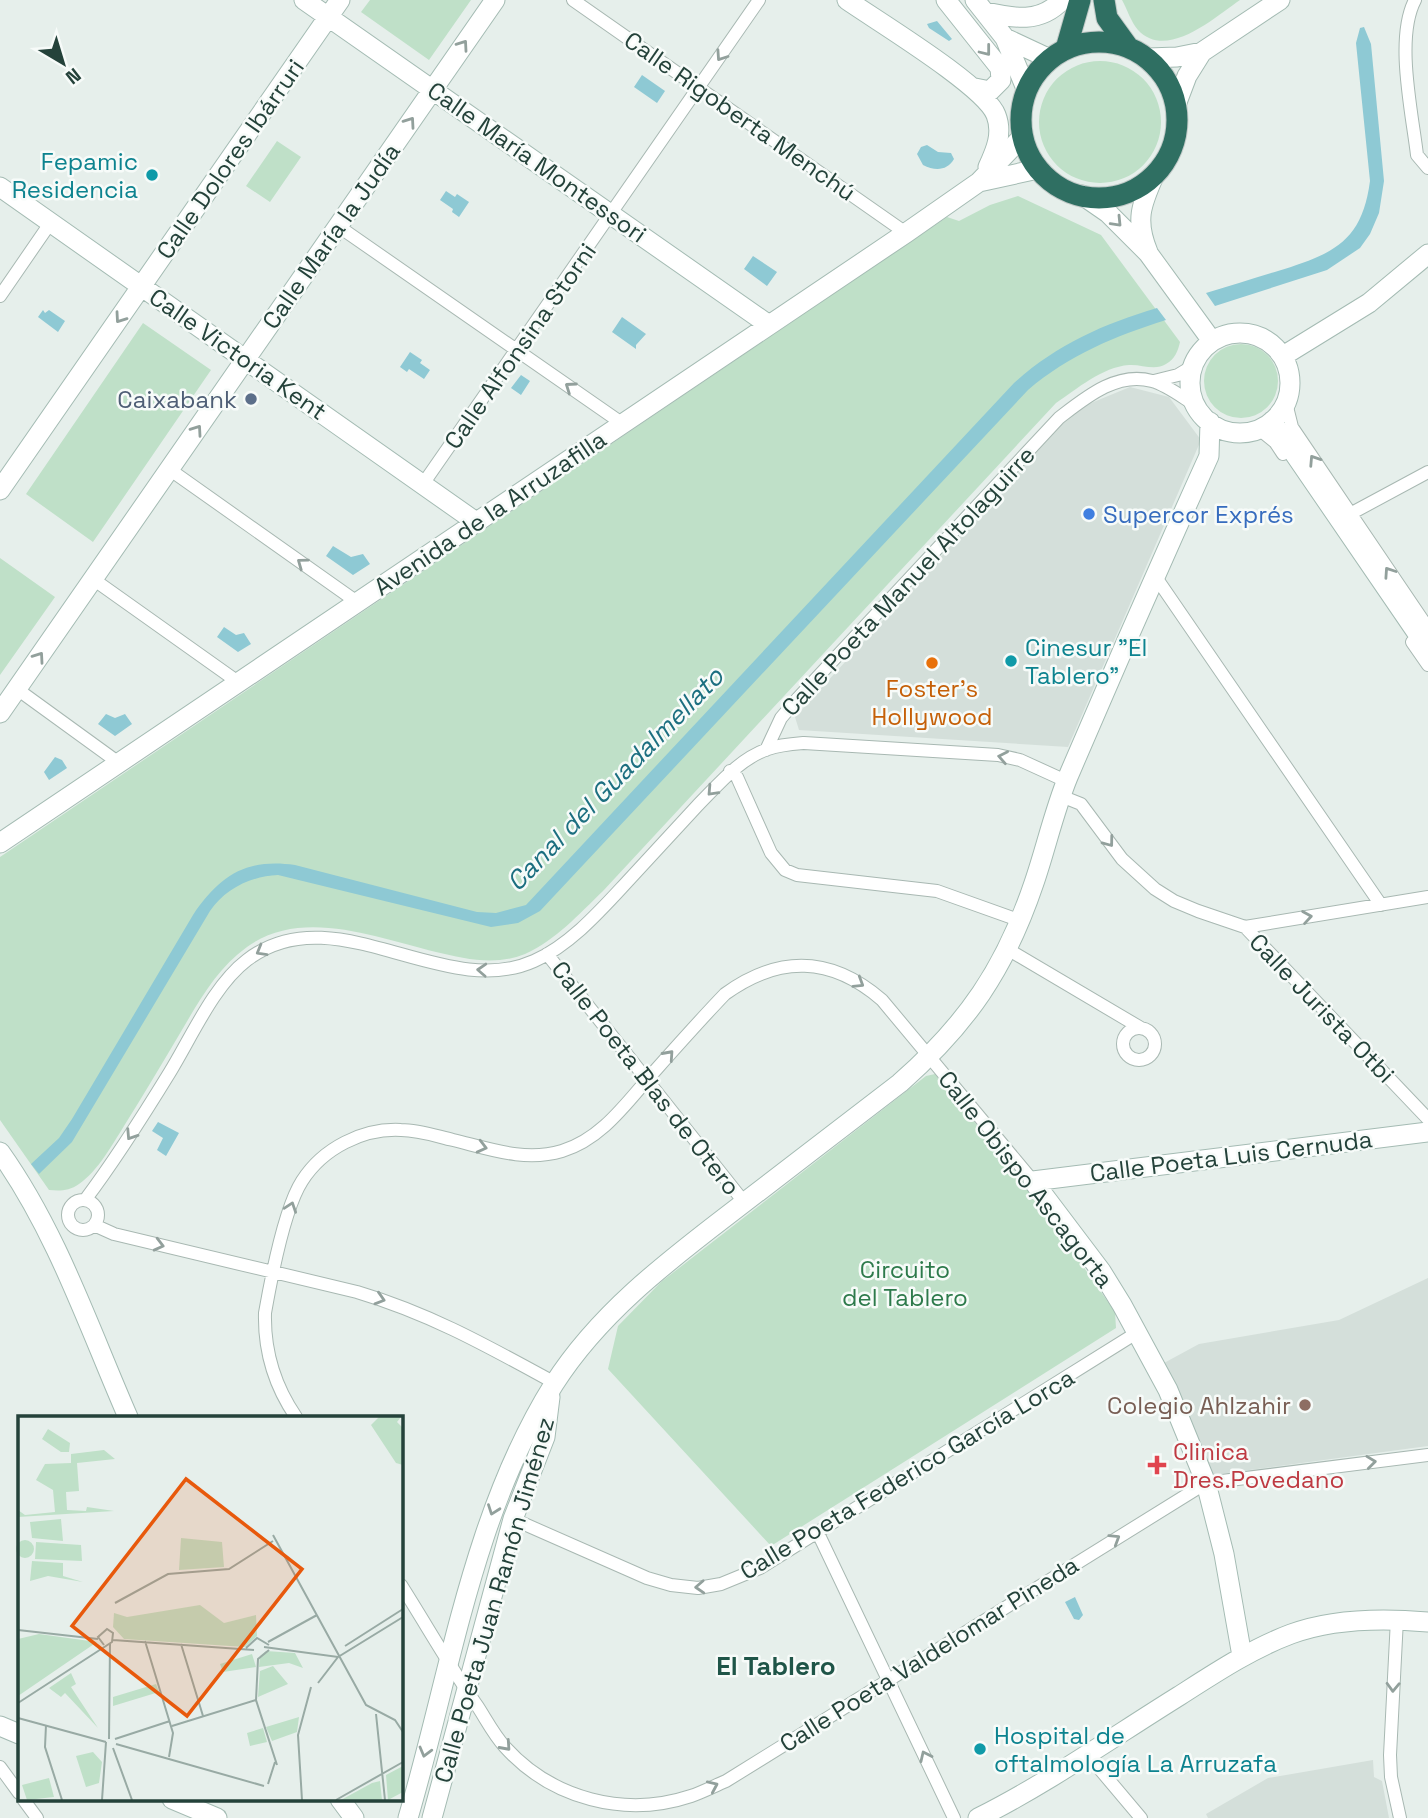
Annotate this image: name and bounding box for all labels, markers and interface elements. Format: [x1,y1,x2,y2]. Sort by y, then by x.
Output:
street label: Calle Rigoberta Menchú [618,24,862,208]
north arrow [28,28,98,98]
one-way arrow [455,40,467,53]
one-way arrow [978,43,991,56]
one-way arrow [716,49,729,62]
street label: Calle Dolores Ibárruri [149,53,311,265]
text: N [60,62,86,90]
street label: Calle María Montessori [421,75,653,249]
one-way arrow [402,117,414,130]
street label: Calle María la Judía [255,137,407,335]
place label: Fepamic Residencia [12,146,138,205]
marker: Fepamic Residencia [144,167,160,183]
one-way arrow [1108,214,1121,227]
street label: Calle Alfonsina Storni [437,237,603,455]
street label: Calle Victoria Kent [143,281,333,427]
one-way arrow [116,310,128,323]
one-way arrow [565,383,578,395]
place label: Caixabank [117,384,237,415]
marker: Caixabank [243,391,259,407]
street label: Avenida de la Arruzafilla [368,424,612,602]
one-way arrow [189,425,201,438]
street label: Calle Poeta Manuel Altolaguirre [775,439,1041,723]
one-way arrow [1310,455,1323,468]
place label: Supercor Exprés [1103,499,1294,530]
marker: Supercor Exprés [1081,506,1097,522]
one-way arrow [297,559,310,571]
one-way arrow [1385,567,1398,580]
place label: Cinesur "El Tablero" [1025,632,1147,691]
one-way arrow [31,652,43,665]
marker: Cinesur "El Tablero" [1003,653,1019,669]
marker: Foster's Hollywood [924,655,940,671]
water label: Canal del Guadalmellato [499,659,732,898]
place label: Foster's Hollywood [871,673,993,732]
one-way arrow [997,750,1009,765]
one-way arrow [708,783,721,796]
one-way arrow [1100,834,1113,846]
one-way arrow [1301,910,1313,925]
street label: Calle Jurista Otbi [1243,927,1401,1089]
one-way arrow [256,943,268,956]
street label: Calle Poeta Blas de Otero [545,954,747,1202]
one-way arrow [477,962,488,977]
one-way arrow [852,975,865,988]
one-way arrow [661,1051,673,1064]
street label: Calle Obispo Ascagorta [932,1064,1121,1294]
street label: Calle Poeta Luis Cernuda [1088,1123,1374,1189]
one-way arrow [126,1127,139,1140]
one-way arrow [476,1139,488,1153]
one-way arrow [283,1201,297,1213]
one-way arrow [153,1236,165,1251]
park label: Circuito del Tablero [842,1254,968,1313]
one-way arrow [374,1290,386,1305]
street label: Calle Poeta Federico García Lorca [734,1361,1080,1586]
place label: Colegio Ahlzahir [1107,1390,1291,1421]
marker: Colegio Ahlzahir [1297,1397,1313,1413]
street label: Calle Poeta Juan Ramón Jiménez [427,1413,561,1787]
inset map [18,1416,402,1800]
place label: Clinica Dres.Povedano [1173,1436,1344,1495]
marker: Clinica Dres.Povedano [1147,1455,1167,1475]
one-way arrow [1365,1455,1377,1470]
one-way arrow [487,1503,501,1515]
one-way arrow [1107,1534,1120,1547]
street label: Calle Poeta Valdelomar Pineda [774,1549,1084,1759]
one-way arrow [695,1579,706,1594]
district label: El Tablero [716,1649,836,1683]
one-way arrow [1386,1682,1401,1693]
place label: Hospital de oftalmología La Arruzafa [994,1720,1277,1779]
one-way arrow [498,1738,510,1751]
marker: Hospital de oftalmología La Arruzafa [972,1741,988,1757]
one-way arrow [419,1746,434,1758]
one-way arrow [919,1751,933,1763]
one-way arrow [705,1780,718,1794]

